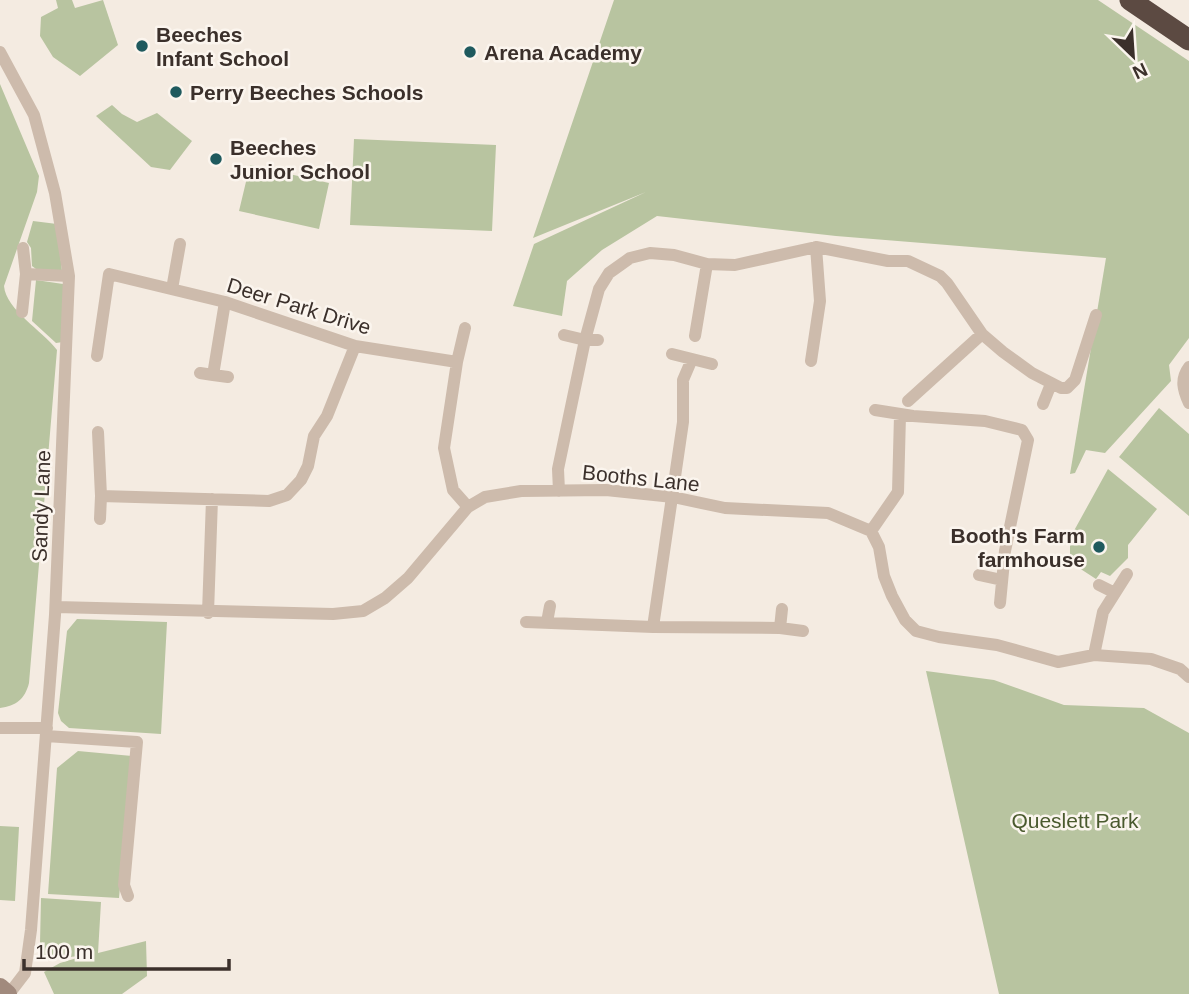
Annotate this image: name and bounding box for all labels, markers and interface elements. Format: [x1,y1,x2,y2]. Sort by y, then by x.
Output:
north arrow [1098,21,1168,91]
place label: Beeches Infant School [156,23,289,70]
marker: Beeches Infant School [134,38,150,54]
place label: Arena Academy [484,41,642,64]
marker: Arena Academy [462,44,478,60]
text: N [1129,59,1151,83]
place label: Perry Beeches Schools [190,81,423,104]
marker: Perry Beeches Schools [168,84,184,100]
place label: Beeches Junior School [230,136,370,183]
marker: Beeches Junior School [208,151,224,167]
street label: Deer Park Drive [224,273,374,339]
street label: Sandy Lane [28,450,54,562]
street label: Booths Lane [581,460,701,496]
place label: Booth's Farm farmhouse [950,524,1085,571]
marker: Booth's Farm farmhouse [1091,539,1107,555]
park label: Queslett Park [1011,809,1139,832]
scale bar [24,928,229,972]
text: 100 m [35,940,93,963]

